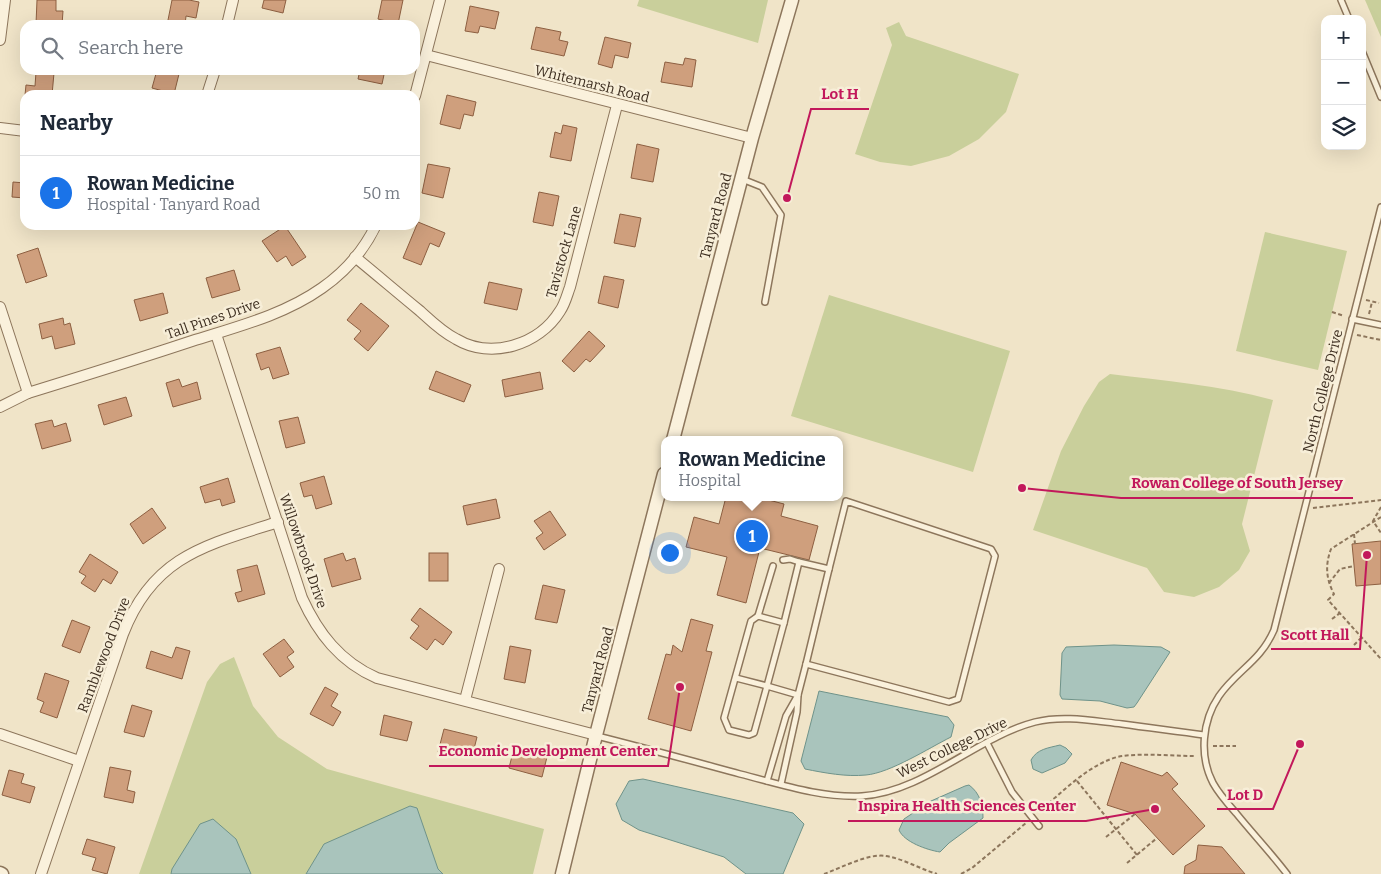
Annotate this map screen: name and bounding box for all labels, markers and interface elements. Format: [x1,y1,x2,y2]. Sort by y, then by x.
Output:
map controls [1321,15,1366,150]
button: + [1321,15,1366,60]
search box [20,20,420,75]
icon: search [38,34,66,62]
text: Search here [78,36,183,59]
button: − [1321,60,1366,105]
street label: Whitemarsh Road [533,62,651,106]
callout: Lot H [811,79,869,109]
text: Lot H [821,85,859,103]
button: layers [1321,105,1366,150]
text: Nearby [40,110,113,136]
street label: Tanyard Road [696,171,736,261]
text: Rowan Medicine [87,172,234,195]
text: 1 [53,184,59,203]
text: 50 m [363,184,400,203]
text: Hospital · Tanyard Road [87,195,260,214]
street label: Tavistock Lane [543,204,585,300]
street label: Tall Pines Drive [164,295,262,343]
street label: North College Drive [1299,328,1347,454]
popup [661,436,843,501]
text: Rowan Medicine [678,448,826,471]
callout: Rowan College of South Jersey [1121,468,1353,498]
text: Hospital [678,471,741,490]
text: Rowan College of South Jersey [1131,474,1343,492]
street label: Willowbrook Drive [275,491,331,611]
pin: 1 [736,517,768,555]
your location [657,540,683,566]
street label: Ramblewood Drive [74,595,134,715]
callout: Scott Hall [1271,619,1360,649]
street label: Tanyard Road [578,625,618,715]
text: Scott Hall [1281,626,1350,644]
street label: West College Drive [894,714,1010,782]
callout: Economic Development Center [429,736,668,766]
text: Economic Development Center [438,742,658,760]
callout: Lot D [1217,779,1273,809]
text: Lot D [1227,786,1263,804]
callout: Inspira Health Sciences Center [848,791,1086,821]
text: Inspira Health Sciences Center [858,797,1076,815]

